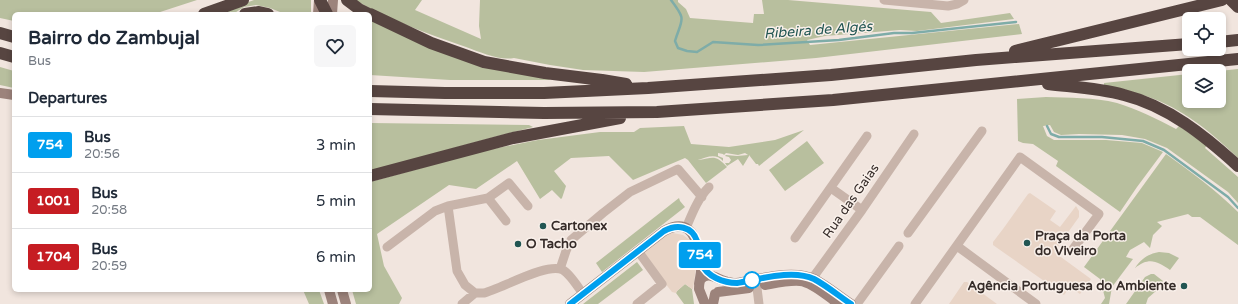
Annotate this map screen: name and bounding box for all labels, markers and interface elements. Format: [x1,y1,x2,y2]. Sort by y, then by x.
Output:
map controls [1182,12,1226,108]
button: locate [1182,12,1226,56]
water label: Ribeira de Algés [763,18,874,42]
button: heart [314,25,356,67]
text: Bairro do Zambujal [28,27,200,49]
text: Bus [28,53,51,69]
button: layers [1182,64,1226,108]
text: Departures [28,89,107,107]
text: Bus [84,128,111,146]
text: 754 [37,136,63,153]
text: 3 min [316,136,356,154]
text: 20:56 [84,146,120,162]
street label: Rua das Gaias [820,161,882,241]
text: Bus [91,184,118,202]
text: 1001 [36,192,71,209]
text: 5 min [316,192,356,210]
text: 20:58 [91,202,127,218]
place label: Cartonex [551,218,607,234]
marker: Cartonex [538,221,548,231]
place label: Praça da Porta do Viveiro [1035,228,1126,259]
place label: O Tacho [526,236,577,252]
marker: Praça da Porta do Viveiro [1022,238,1032,248]
marker: O Tacho [513,239,523,249]
text: Bus [91,240,118,258]
line badge: 754 [677,242,723,268]
text: 754 [687,246,713,263]
text: 1704 [36,248,71,265]
text: 6 min [316,248,356,266]
text: 20:59 [91,258,127,274]
unlabelled marker [743,271,761,289]
place label: Agência Portuguesa do Ambiente [968,278,1177,294]
marker: Agência Portuguesa do Ambiente [1179,281,1189,291]

